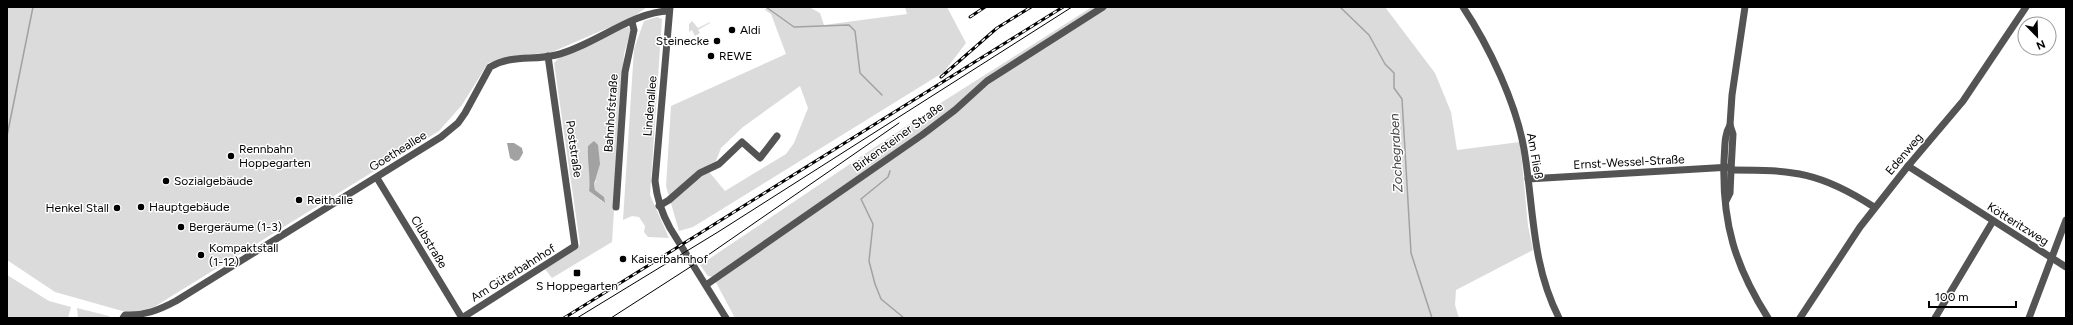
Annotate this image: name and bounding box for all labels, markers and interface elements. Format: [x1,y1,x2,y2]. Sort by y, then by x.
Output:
north arrow [2017,16,2057,56]
place label: Aldi [740,23,761,37]
marker: Aldi [727,25,737,35]
place label: Steinecke [656,34,709,48]
marker: Steinecke [712,36,722,46]
text: N [2034,37,2047,52]
place label: REWE [719,49,752,63]
marker: REWE [706,51,716,61]
street label: Bahnhofstraße [601,73,621,153]
street label: Lindenallee [640,75,660,137]
street label: Birkensteiner Straße [850,99,946,174]
water label: Zochegraben [1386,113,1406,193]
street label: Poststraße [563,120,585,179]
street label: Goetheallee [367,128,430,174]
street label: Edenweg [1883,130,1925,178]
street label: Am Fließ [1524,132,1546,180]
place label: Rennbahn Hoppegarten [239,142,311,170]
marker: Rennbahn Hoppegarten [226,151,236,161]
street label: Ernst-Wessel-Straße [1573,152,1685,172]
place label: Sozialgebäude [174,174,253,188]
marker: Sozialgebäude [161,176,171,186]
place label: Reithalle [307,193,353,207]
marker: Reithalle [294,195,304,205]
place label: Hauptgebäude [149,200,230,214]
street label: Kötteritzweg [1985,200,2051,248]
place label: Henkel Stall [46,201,109,215]
marker: Hauptgebäude [136,202,146,212]
marker: Henkel Stall [112,203,122,213]
street label: Clubstraße [408,213,450,271]
place label: Bergeräume (1-3) [189,220,282,234]
marker: Bergeräume (1-3) [176,222,186,232]
place label: Kompaktstall (1-12) [209,241,278,269]
street label: Am Güterbahnhof [468,241,558,305]
marker: Kompaktstall (1-12) [196,250,206,260]
place label: Kaiserbahnhof [631,252,709,266]
marker: Kaiserbahnhof [618,254,628,264]
marker: S Hoppegarten [572,268,582,278]
place label: S Hoppegarten [536,279,618,293]
scale bar [1929,283,2016,309]
text: 100 m [1935,290,1969,304]

